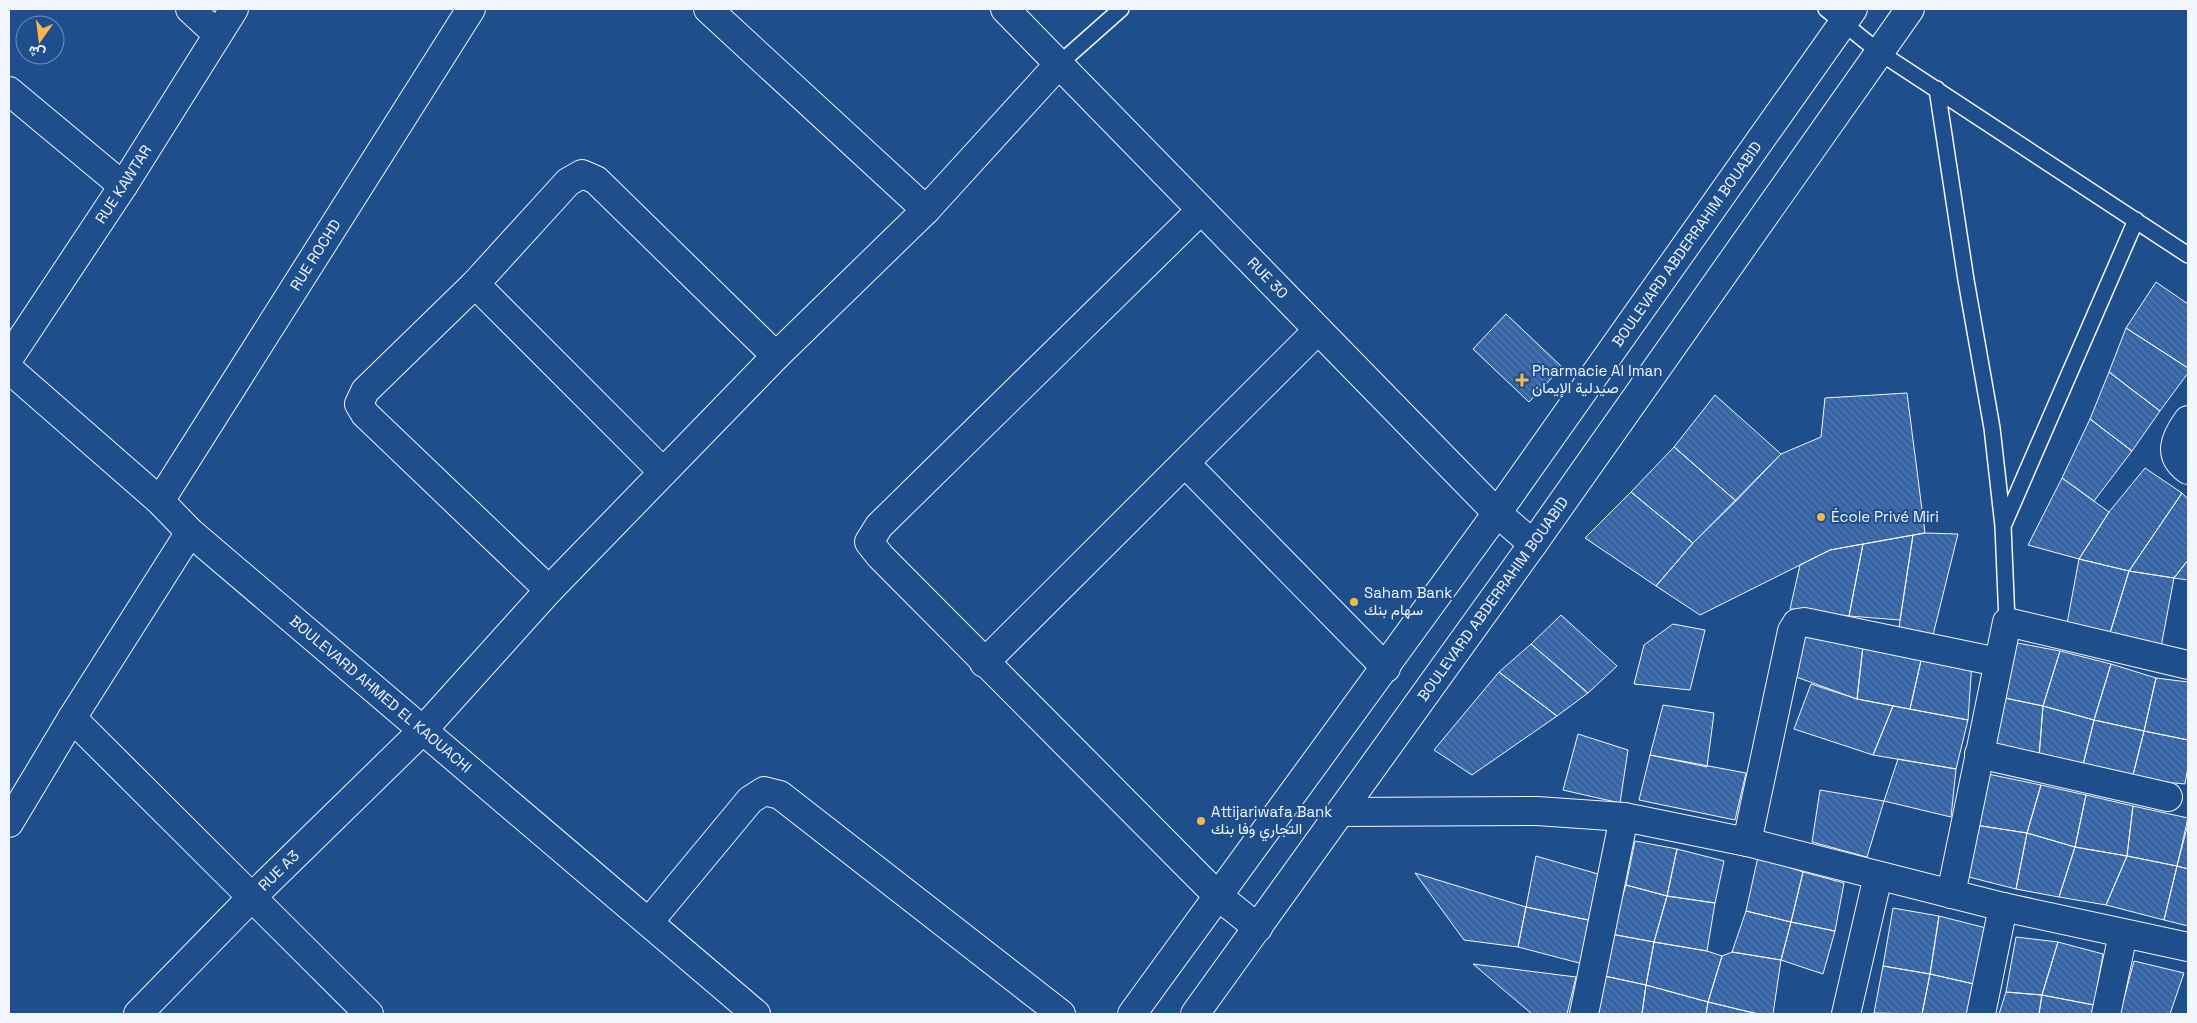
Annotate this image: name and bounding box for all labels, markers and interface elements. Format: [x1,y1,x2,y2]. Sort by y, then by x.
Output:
north arrow [15,15,65,65]
text: ش [26,42,47,63]
street label: BOULEVARD ABDERRAHIM BOUABID [1607,138,1766,350]
street label: RUE KAWTAR [91,141,155,227]
street label: RUE ROCHD [285,216,345,294]
street label: RUE 30 [1244,253,1292,302]
place label: Pharmacie Al Iman صيدلية الإيمان [1532,361,1662,398]
marker: Pharmacie Al Iman صيدلية الإيمان [1516,374,1528,386]
street label: BOULEVARD ABDERRAHIM BOUABID [1413,493,1572,705]
place label: École Privé Miri [1831,507,1939,526]
marker: École Privé Miri [1815,511,1827,523]
place label: Saham Bank سهام بنك [1364,583,1452,620]
marker: Saham Bank سهام بنك [1348,596,1360,608]
street label: BOULEVARD AHMED EL KAOUACHI [286,611,476,777]
place label: Attijariwafa Bank التجاري وفا بنك [1211,802,1332,842]
marker: Attijariwafa Bank التجاري وفا بنك [1195,815,1207,827]
street label: RUE A3 [254,846,303,895]

